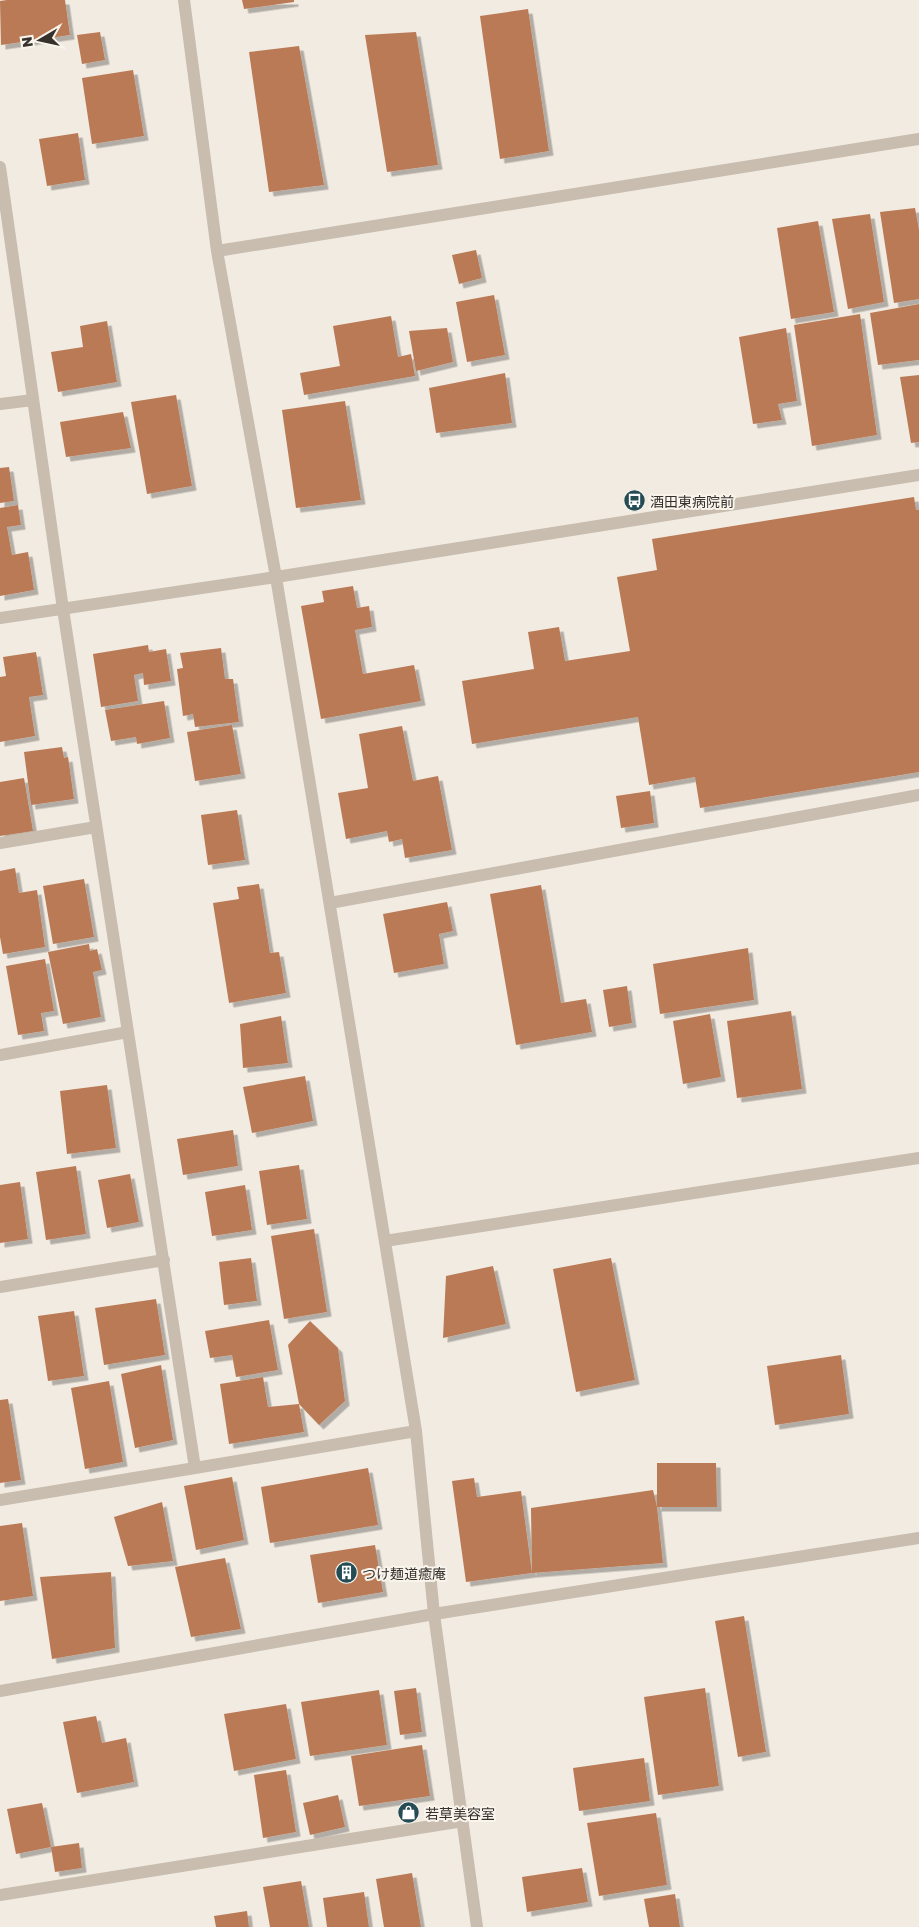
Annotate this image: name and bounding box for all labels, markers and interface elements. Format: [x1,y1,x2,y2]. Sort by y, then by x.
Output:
north arrow [15,15,65,65]
text: N [17,36,36,49]
bus stop icon: 酒田東病院前 [622,489,646,513]
place label: 酒田東病院前 [650,493,734,510]
building icon: つけ麺道癒庵 [334,1561,358,1585]
place label: つけ麺道癒庵 [362,1565,446,1582]
shop icon: 若草美容室 [397,1801,421,1825]
place label: 若草美容室 [425,1805,495,1822]

